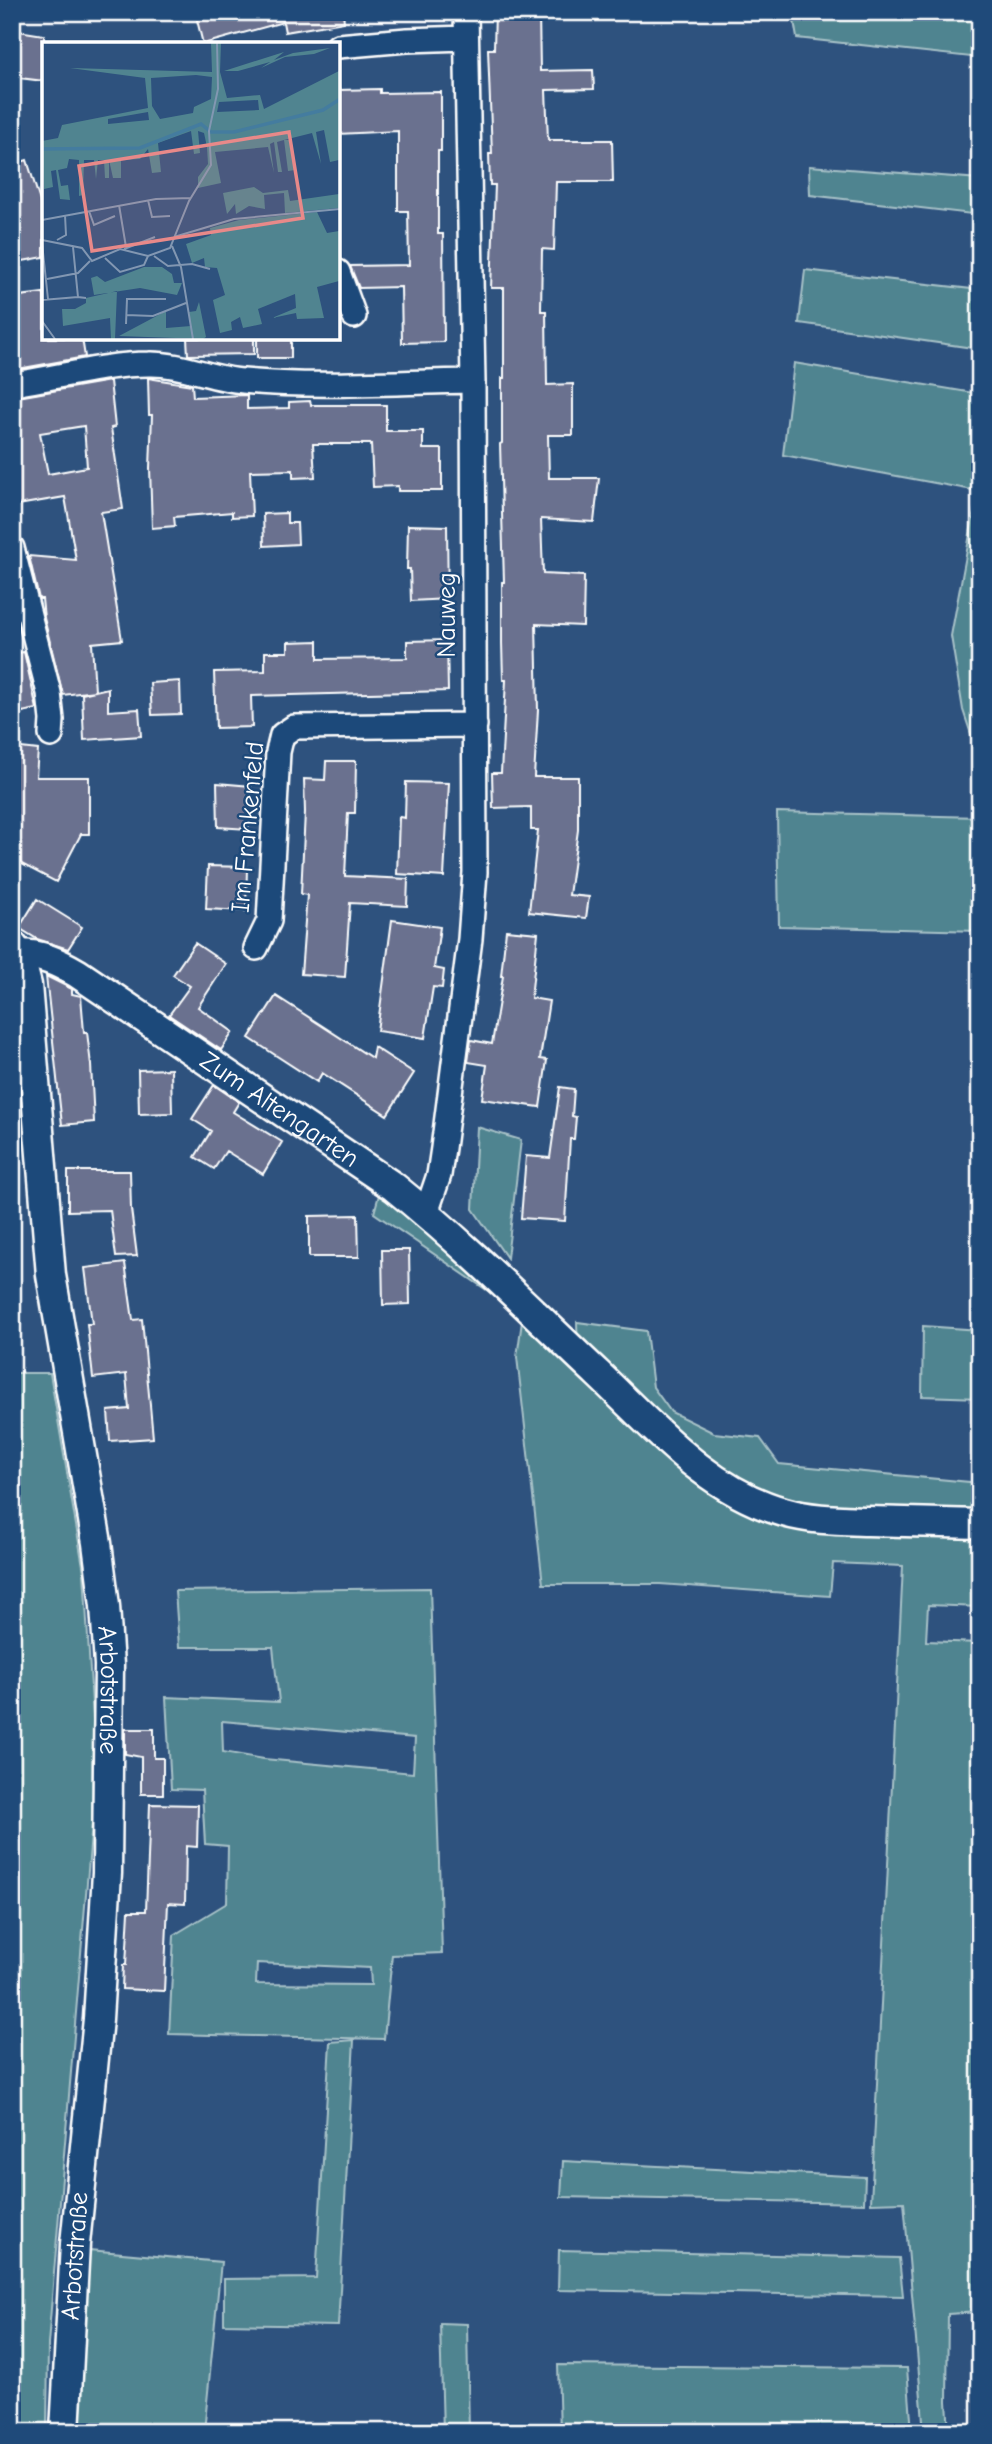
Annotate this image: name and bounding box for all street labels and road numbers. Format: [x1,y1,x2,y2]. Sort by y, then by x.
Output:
street label: Nauweg [432,572,462,658]
street label: Im Frankenfeld [226,740,270,914]
street label: Zum Altengarten [194,1045,365,1174]
street label: Arbotstraße [91,1625,124,1754]
street label: Arbotstraße [56,2191,94,2321]

